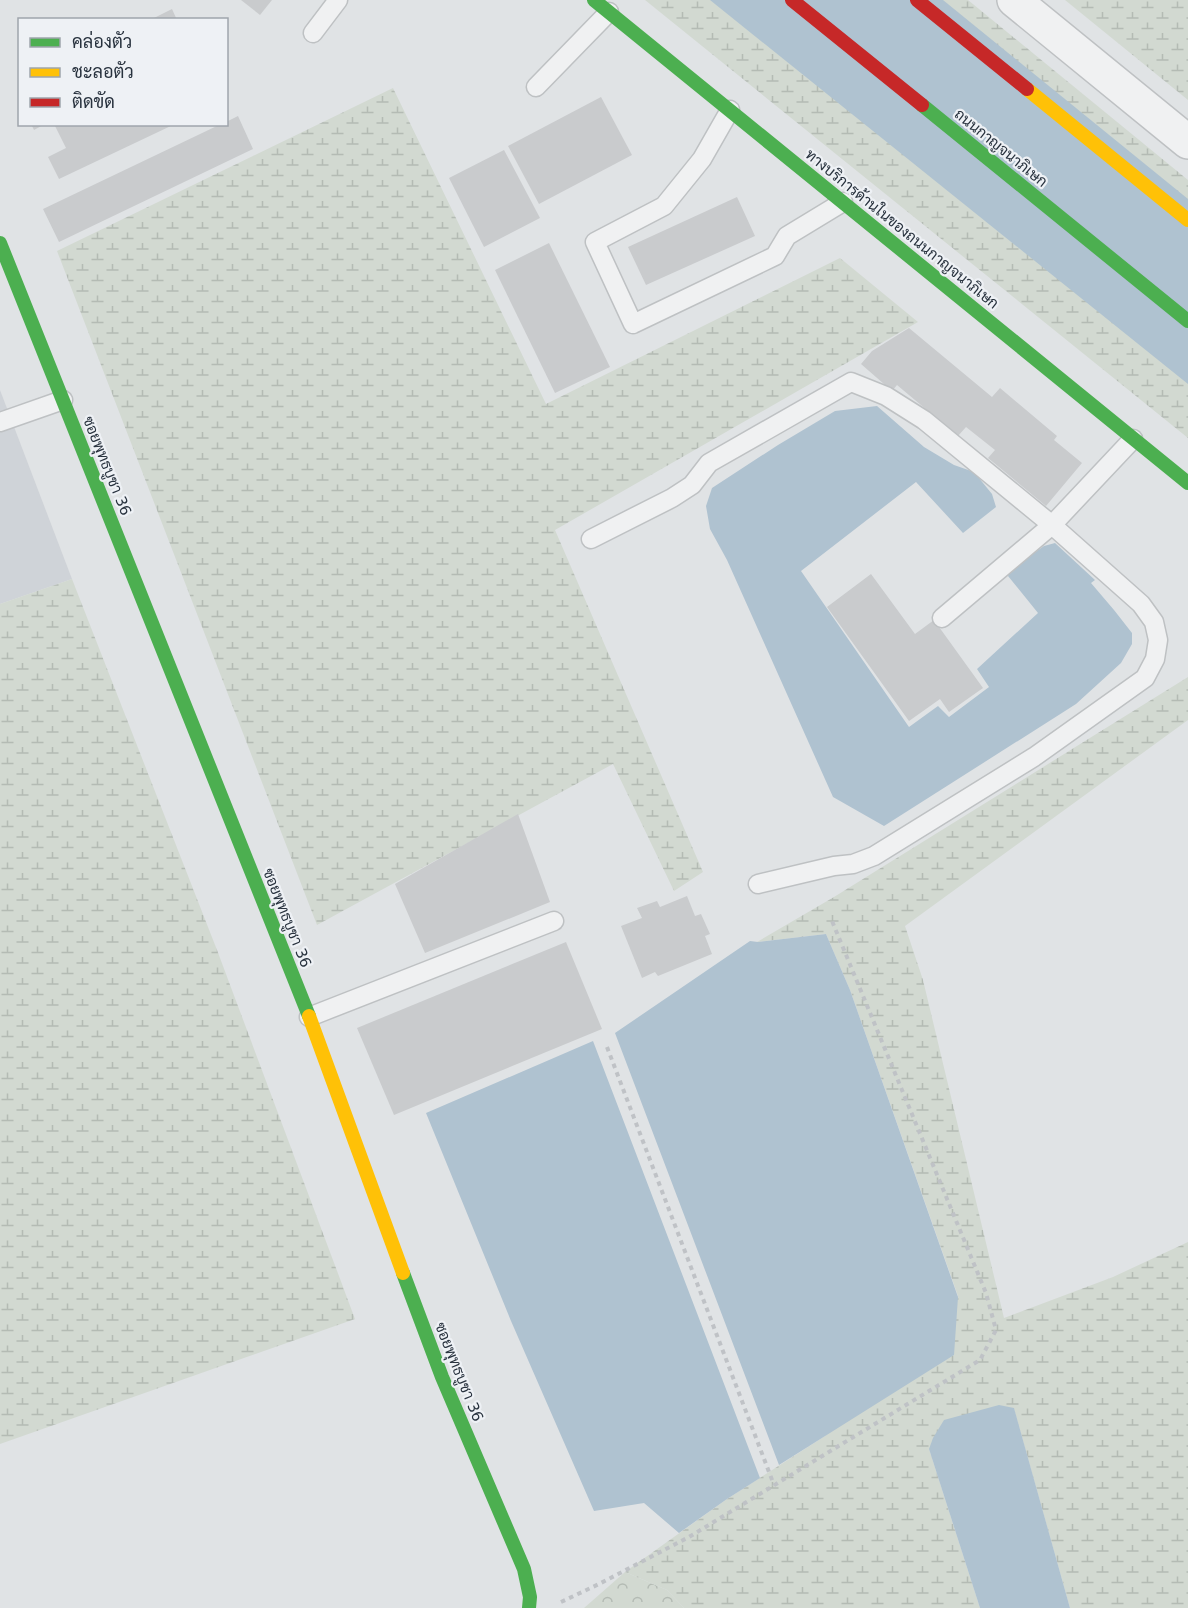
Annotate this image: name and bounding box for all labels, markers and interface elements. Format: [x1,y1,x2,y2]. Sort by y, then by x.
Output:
legend [18,18,228,126]
text: คล่องตัว [72,30,132,52]
text: ชะลอตัว [72,61,134,82]
text: ติดขัด [72,91,115,112]
street label: ถนนกาญจนาภิเษก [951,105,1051,191]
street label: ทางบริการด้านในของถนนกาญจนาภิเษก [802,145,1003,313]
street label: ซอยพุทธบูชา 36 [77,414,135,519]
street label: ซอยพุทธบูชา 36 [257,866,315,971]
street label: ซอยพุทธบูชา 36 [429,1320,487,1425]

